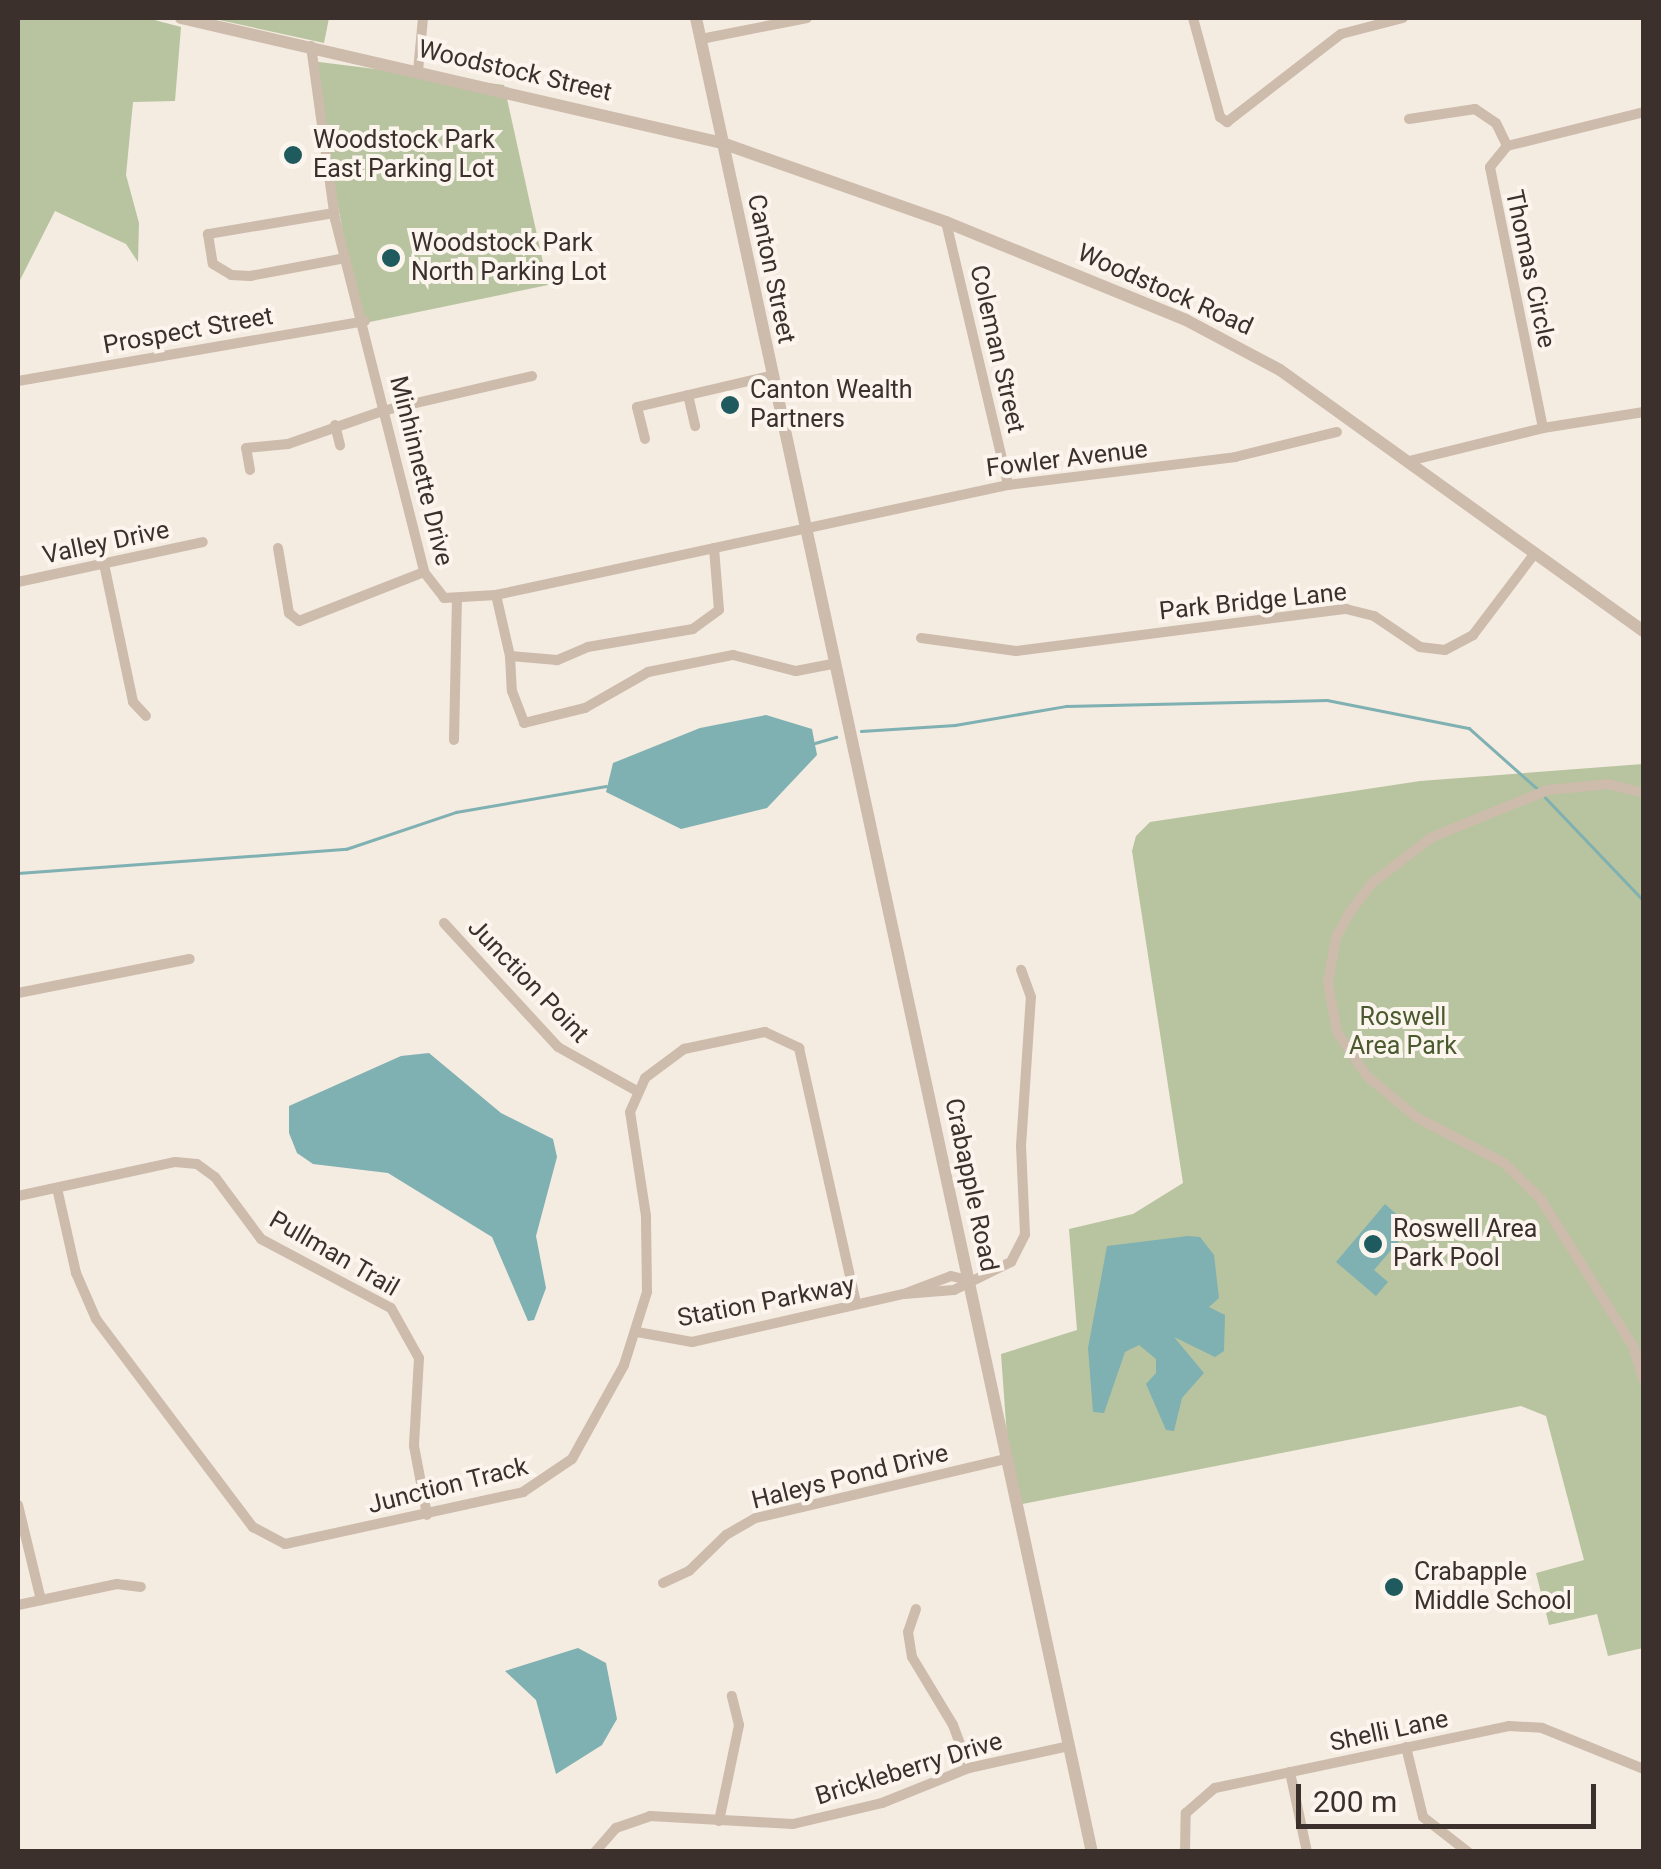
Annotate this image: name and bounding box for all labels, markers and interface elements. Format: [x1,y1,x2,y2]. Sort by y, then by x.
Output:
street label: Woodstock Street [415,34,615,108]
place label: Woodstock Park East Parking Lot [313,126,495,185]
marker: Woodstock Park East Parking Lot [282,144,304,166]
street label: Thomas Circle [1499,187,1561,351]
street label: Canton Street [741,192,801,346]
place label: Woodstock Park North Parking Lot [411,229,607,288]
street label: Woodstock Road [1073,238,1257,342]
marker: Woodstock Park North Parking Lot [380,247,402,269]
street label: Coleman Street [963,262,1031,436]
street label: Prospect Street [101,301,275,361]
street label: Minhinnette Drive [383,373,459,569]
place label: Canton Wealth Partners [750,376,913,435]
marker: Canton Wealth Partners [719,394,741,416]
street label: Fowler Avenue [985,434,1149,484]
street label: Valley Drive [40,515,172,571]
street label: Park Bridge Lane [1158,577,1348,627]
street label: Junction Point [461,913,595,1049]
park label: Roswell Area Park [1349,1003,1457,1062]
street label: Crabapple Road [938,1096,1004,1274]
street label: Pullman Trail [264,1205,404,1303]
place label: Roswell Area Park Pool [1393,1215,1537,1274]
marker: Roswell Area Park Pool [1362,1233,1384,1255]
street label: Station Parkway [675,1270,857,1334]
street label: Haleys Pond Drive [749,1438,951,1516]
street label: Junction Track [365,1452,531,1520]
place label: Crabapple Middle School [1414,1558,1572,1617]
marker: Crabapple Middle School [1383,1576,1405,1598]
street label: Shelli Lane [1327,1704,1451,1758]
street label: Brickleberry Drive [812,1726,1006,1812]
scale bar [1301,1764,1601,1826]
text: 200 m [1313,1784,1397,1819]

